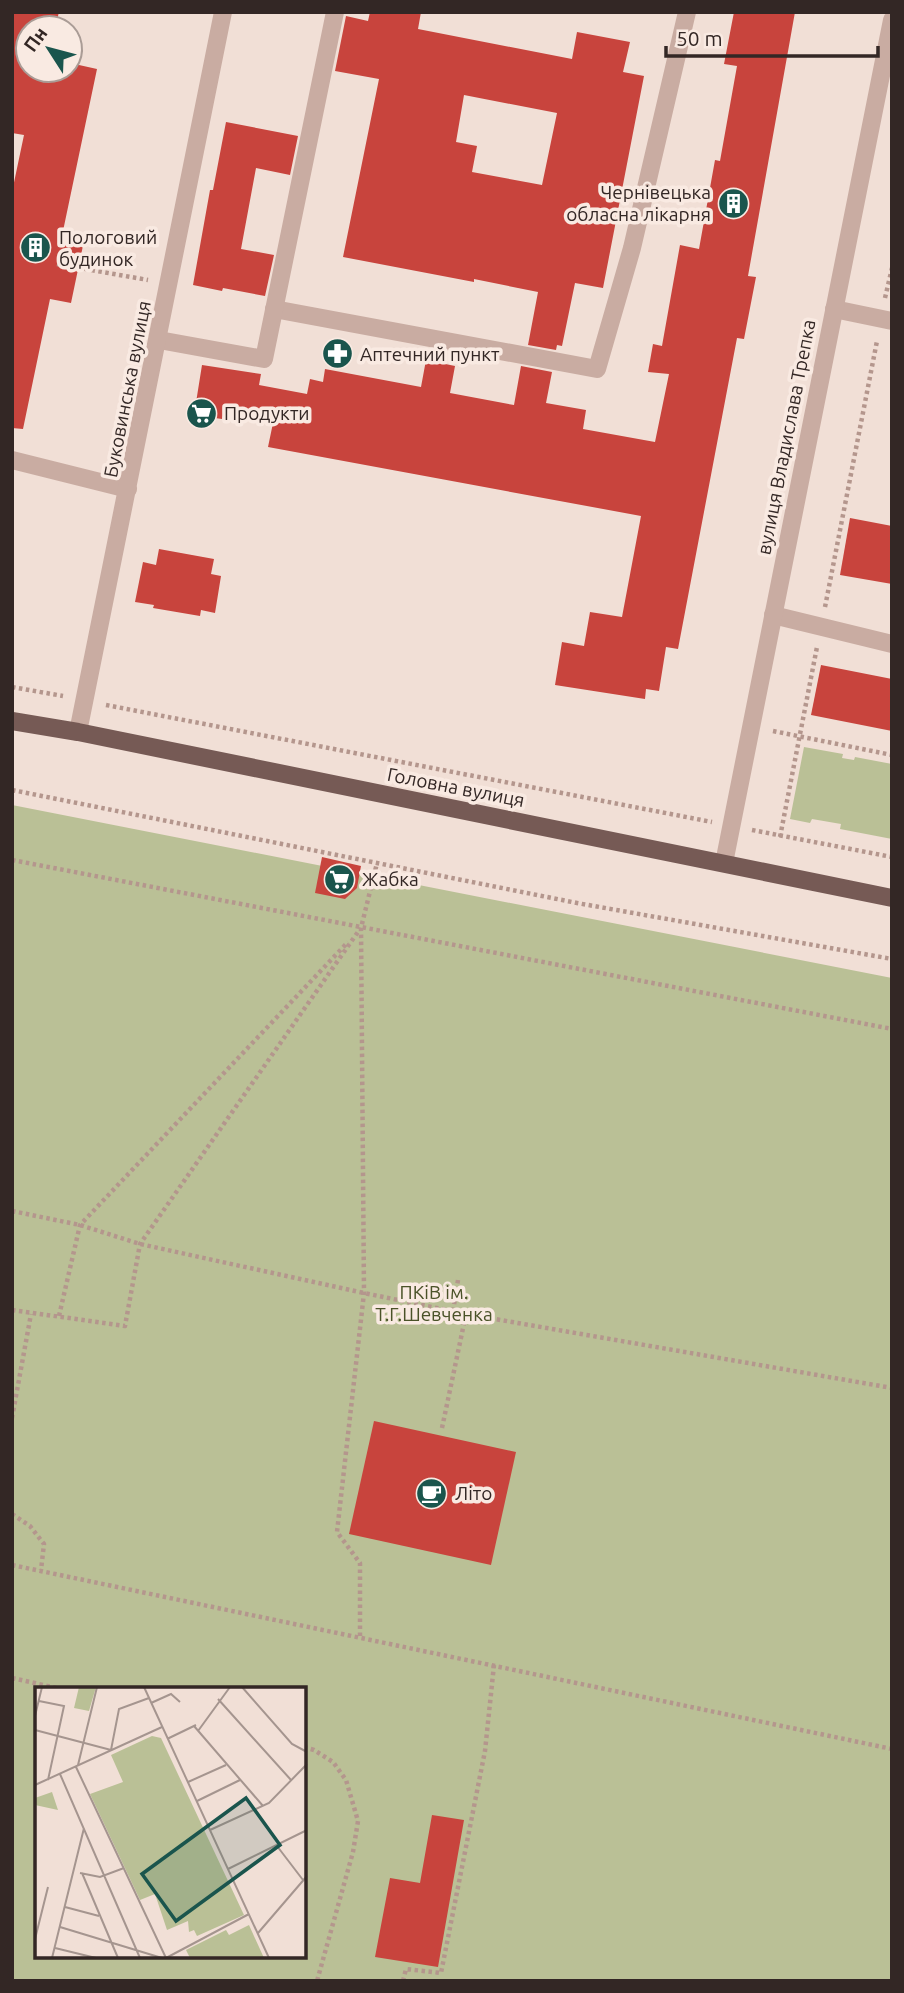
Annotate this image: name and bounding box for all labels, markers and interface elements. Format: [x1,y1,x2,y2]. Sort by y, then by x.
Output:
north arrow [14,14,84,84]
scale bar [666,14,878,58]
text: Пн [19,22,51,56]
text: 50 m [676,26,723,50]
place label: Чернівецька обласна лікарня [566,181,711,225]
building icon: Чернівецька обласна лікарня [717,186,751,220]
place label: Пологовий будинок [59,226,157,270]
building icon: Пологовий будинок [19,231,53,265]
street label: Буковинська вулиця [99,299,155,479]
street label: вулиця Владислава Трепка [752,317,820,557]
pharmacy icon: Аптечний пункт [320,337,354,371]
place label: Аптечний пункт [360,343,500,365]
supermarket icon: Продукти [184,396,218,430]
place label: Продукти [224,402,310,424]
street label: Головна вулиця [385,763,527,811]
supermarket icon: Жабка [322,862,356,896]
place label: Жабка [362,868,419,890]
park label: ПКіВ ім. Т.Г.Шевченка [375,1281,493,1325]
cafe icon: Літо [415,1476,449,1510]
place label: Літо [455,1482,492,1504]
inset map [35,1687,306,1958]

